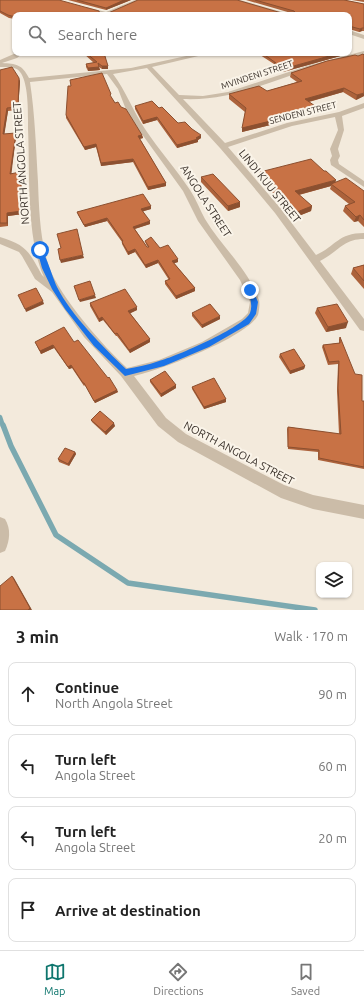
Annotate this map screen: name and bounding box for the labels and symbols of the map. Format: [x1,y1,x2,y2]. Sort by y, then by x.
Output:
street label: MVINDENI STREET [220,59,294,91]
street label: SENDENI STREET [268,100,338,126]
street label: NORTH ANGOLA STREET [11,101,31,225]
street label: LINDI KUU STREET [237,147,303,225]
street label: ANGOLA STREET [178,163,234,239]
route start [31,241,49,259]
route end [241,281,259,299]
street label: NORTH ANGOLA STREET [182,419,296,487]

